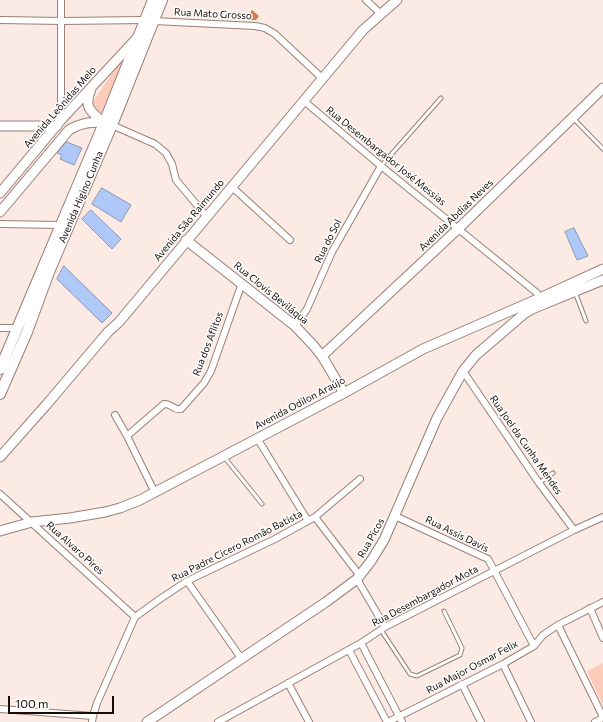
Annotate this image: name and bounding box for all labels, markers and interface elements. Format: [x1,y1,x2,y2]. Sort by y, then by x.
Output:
street label: Rua Mato Grosso [174,6,252,22]
street label: Avenida Leônidas Melo [21,64,99,150]
street label: Rua Desembargador José Messias [324,104,448,208]
street label: Avenida Higino Cunha [56,149,106,245]
street label: Avenida São Raimundo [151,177,227,263]
street label: Avenida Abdias Neves [416,177,496,253]
street label: Rua do Sol [312,217,344,265]
street label: Rua Clovis Beviláqua [231,259,311,327]
street label: Rua dos Aflitos [190,310,226,378]
street label: Avenida Odilon Araújo [253,374,347,432]
street label: Rua Joel da Cunha Mendes [487,393,565,497]
street label: Rua Padre Cicero Romão Batista [170,508,304,584]
street label: Rua Assis Davis [423,513,491,555]
street label: Rua Picos [355,516,387,560]
street label: Rua Alvaro Pires [44,519,106,577]
street label: Rua Desembargador Mota [370,563,480,629]
street label: Rua Major Osmar Felix [424,638,520,696]
scale bar [10,688,116,714]
text: 100 m [15,696,49,710]

